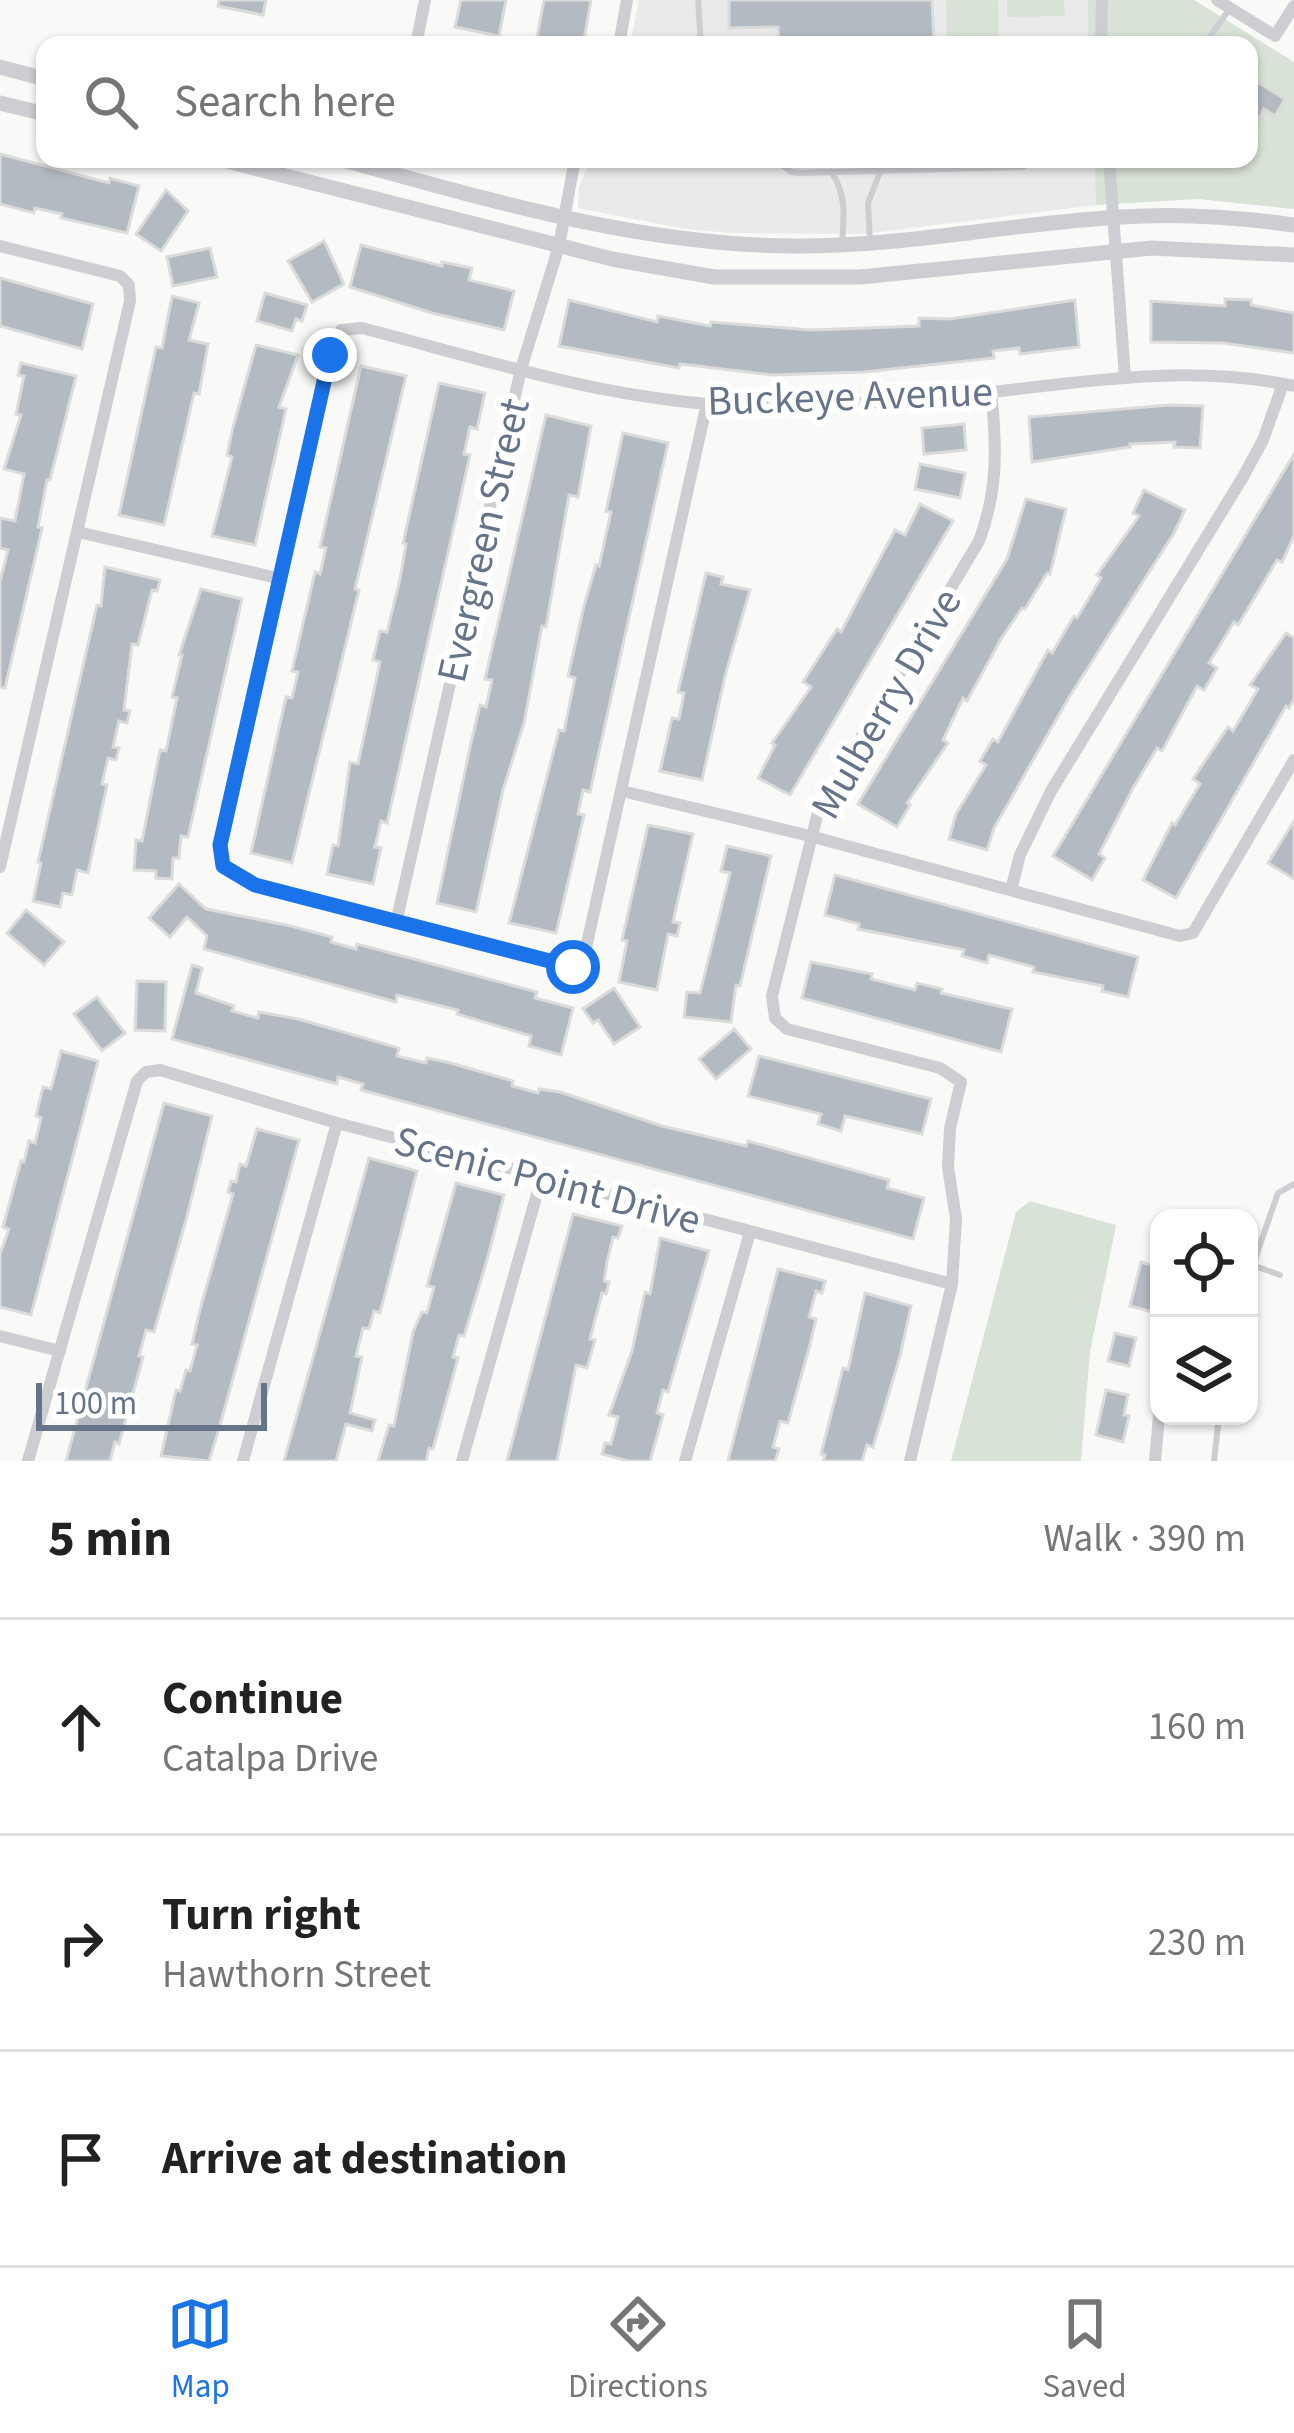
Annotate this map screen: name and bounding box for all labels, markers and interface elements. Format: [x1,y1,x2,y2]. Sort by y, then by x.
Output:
search box [36,36,1258,168]
icon: search [78,69,144,135]
text: Search here [174,70,396,134]
route end [303,328,357,382]
street label: Buckeye Avenue [706,362,994,432]
street label: Evergreen Street [422,393,546,688]
street label: Mulberry Drive [796,578,977,830]
route start [546,940,600,994]
street label: Scenic Point Drive [388,1111,707,1251]
map controls [1150,1209,1258,1425]
button: locate [1150,1209,1258,1317]
button: layers [1150,1317,1258,1425]
scale bar [36,1377,267,1430]
text: 100 m [54,1380,137,1427]
text: 5 min [48,1503,172,1575]
text: Walk · 390 m [1043,1511,1246,1567]
text: Continue [162,1667,343,1731]
icon: ahead [48,1694,114,1760]
text: 160 m [1148,1699,1246,1755]
text: Catalpa Drive [162,1731,378,1787]
text: Turn right [162,1883,361,1947]
icon: right [48,1910,114,1976]
text: 230 m [1148,1915,1246,1971]
text: Hawthorn Street [162,1947,431,2003]
icon: arrive [48,2126,114,2192]
text: Arrive at destination [162,2127,567,2191]
tab: Map [167,2291,233,2410]
tab: Directions [568,2291,708,2410]
tab: Saved [1042,2291,1127,2410]

